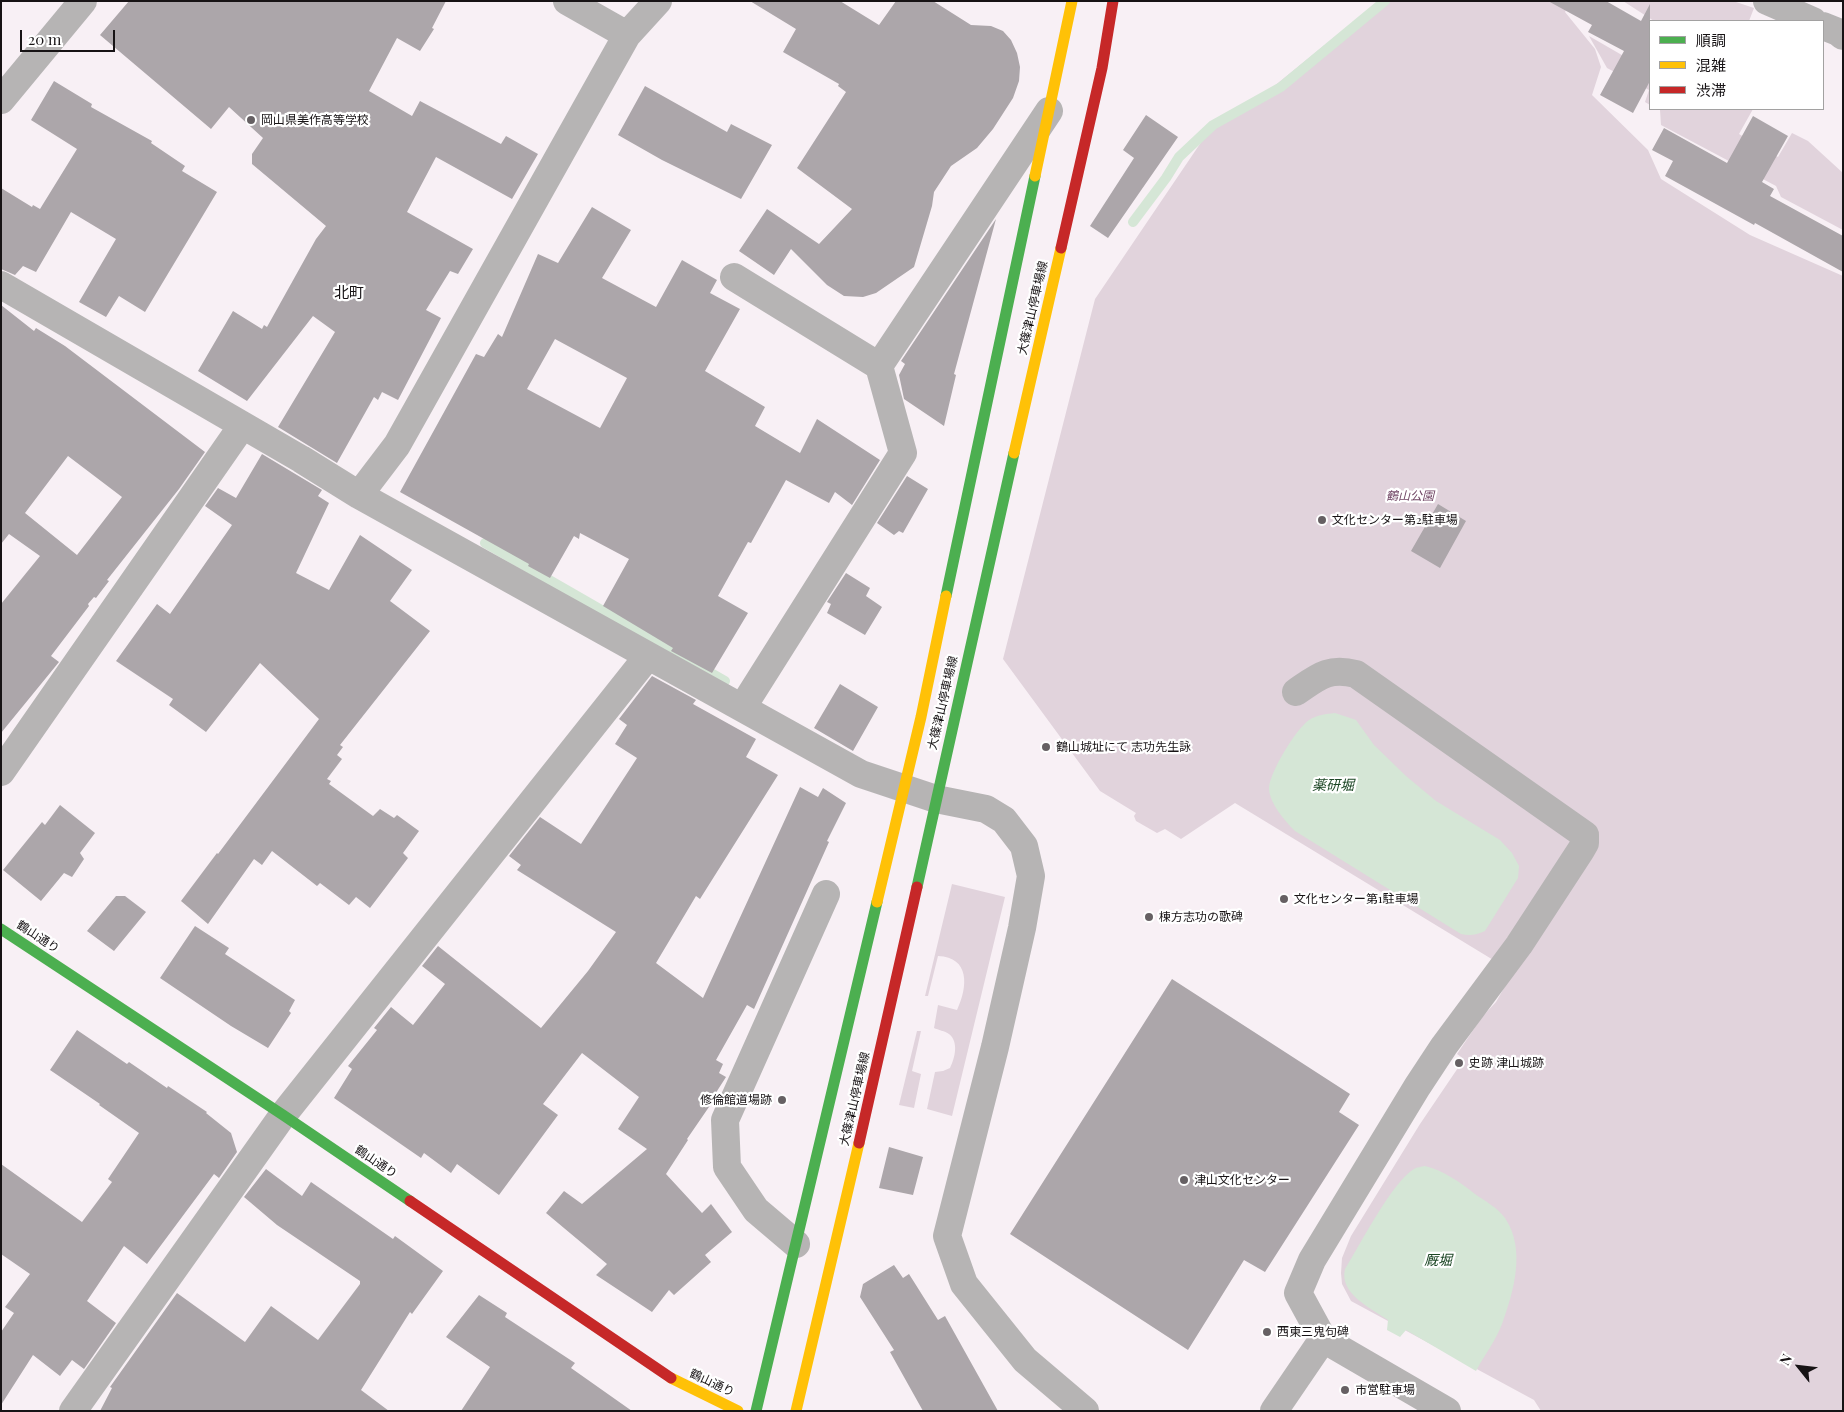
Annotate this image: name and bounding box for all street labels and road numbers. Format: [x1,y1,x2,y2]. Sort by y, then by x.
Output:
street label: 大篠津山停車場線 [1015,260,1051,356]
street label: 大篠津山停車場線 [925,655,961,751]
street label: 鶴山通り [14,918,62,956]
street label: 大篠津山停車場線 [837,1051,873,1147]
street label: 鶴山通り [352,1143,400,1181]
street label: 鶴山通り [687,1366,737,1400]

